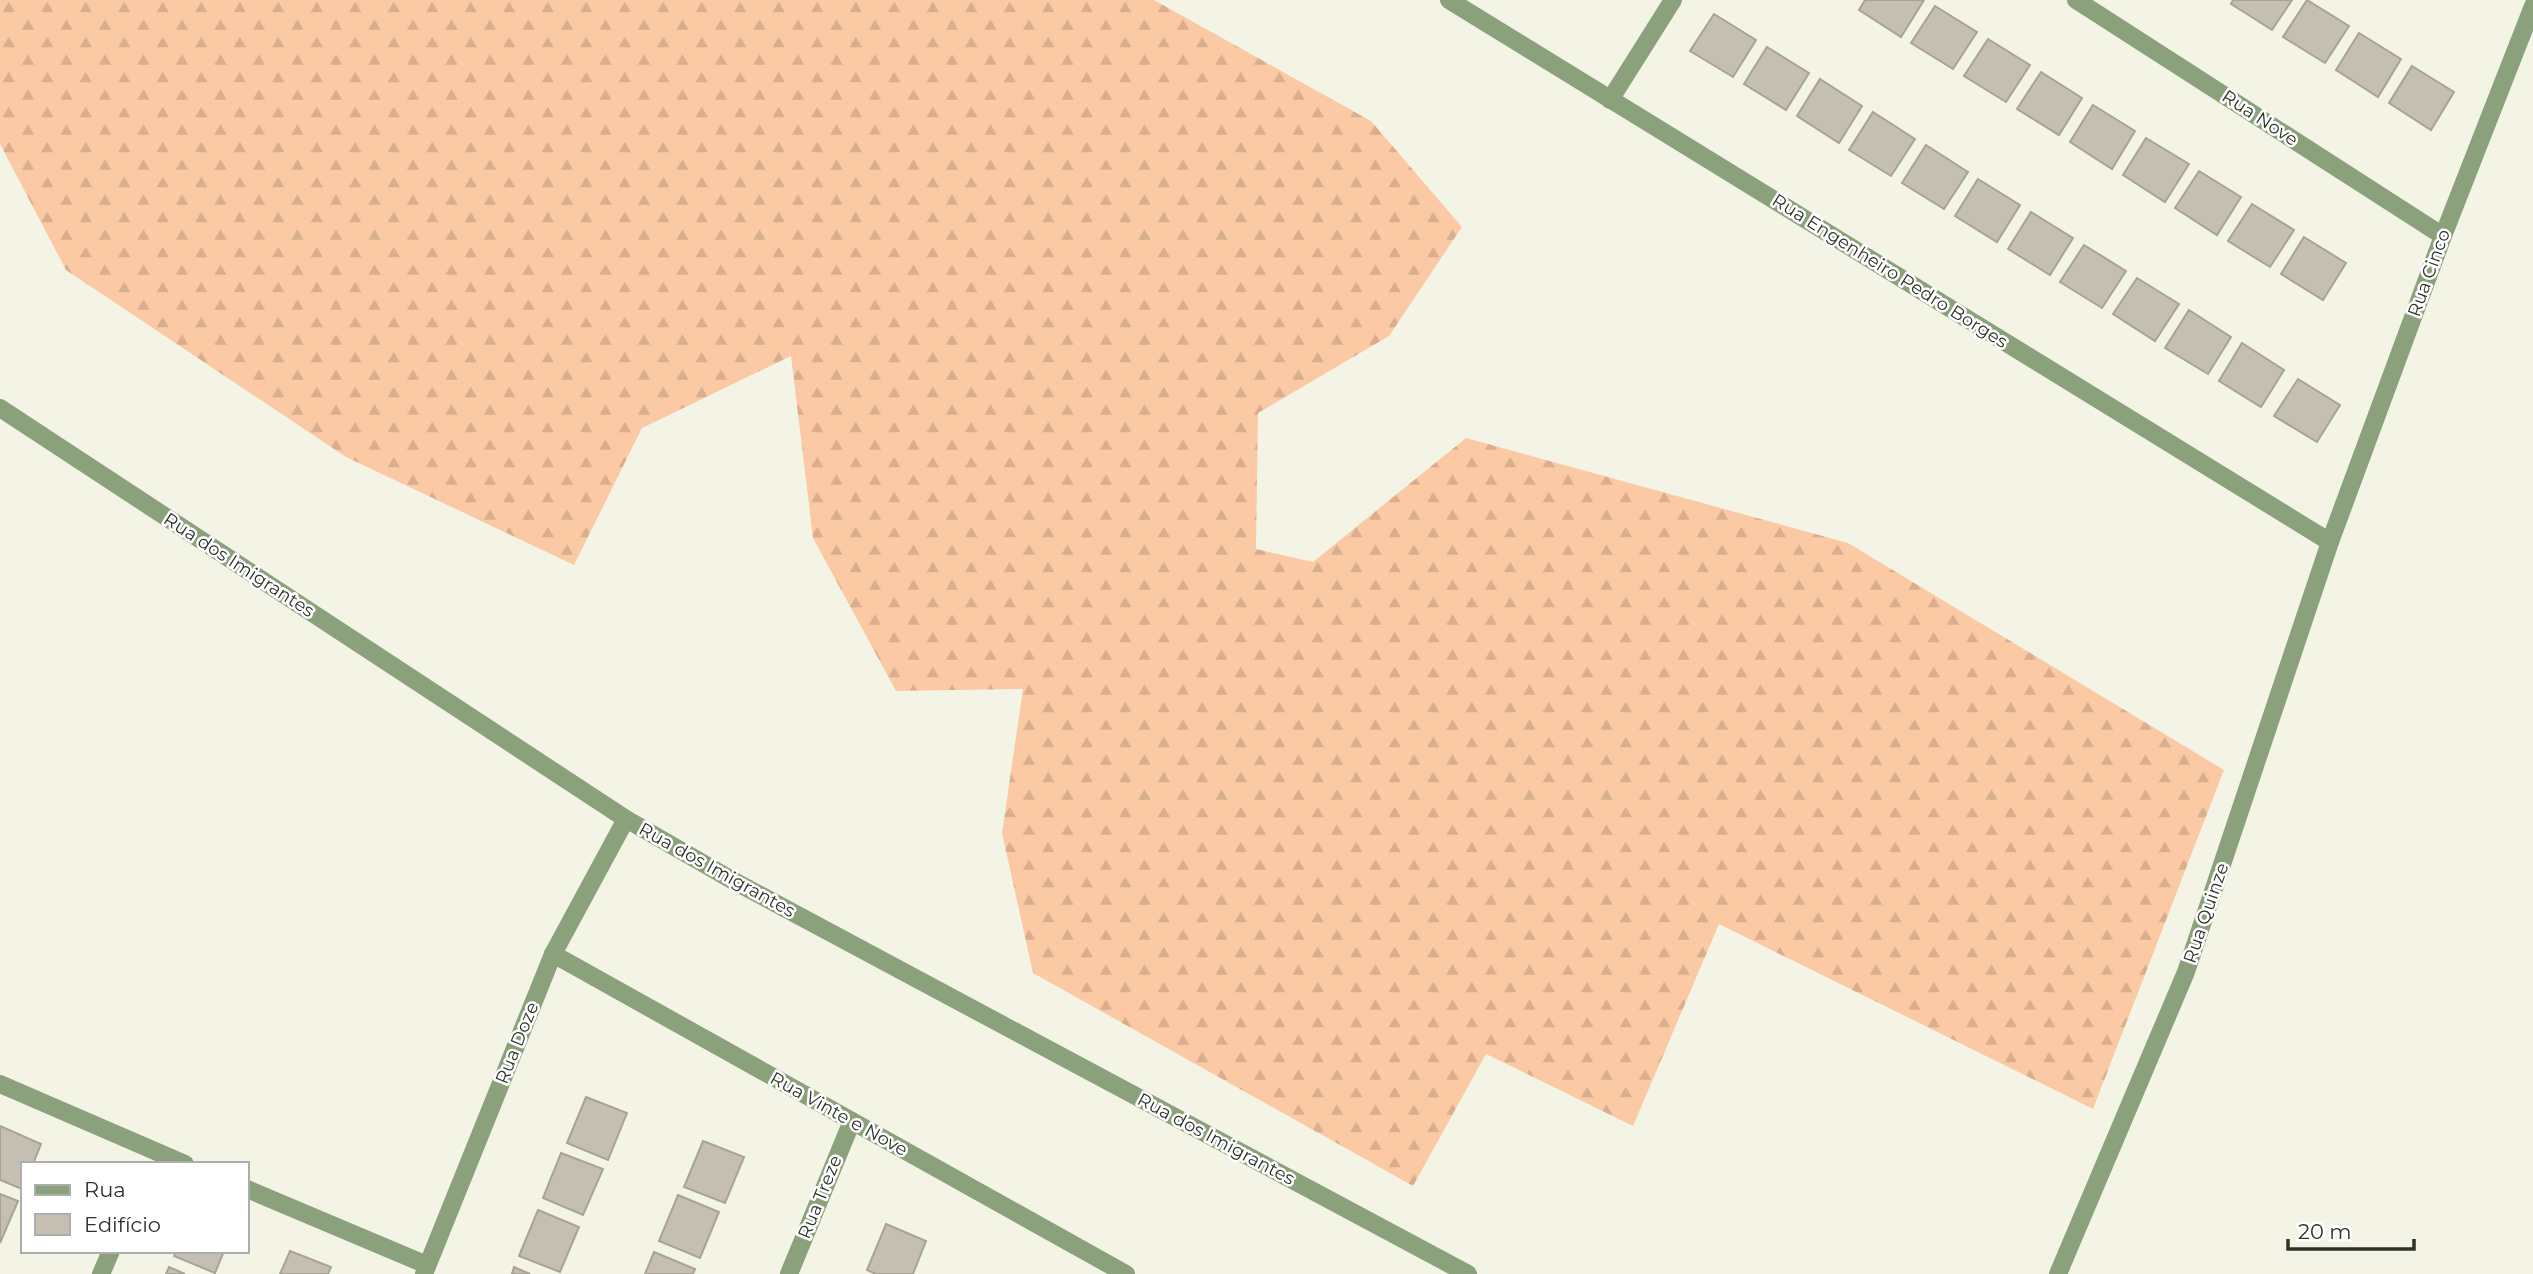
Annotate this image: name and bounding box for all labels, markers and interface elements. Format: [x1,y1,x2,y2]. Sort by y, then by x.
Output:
street label: Rua Nove [2218,85,2302,151]
street label: Rua Engenheiro Pedro Borges [1768,189,2012,353]
street label: Rua Cinco [2403,226,2455,320]
street label: Rua dos Imigrantes [160,508,319,622]
street label: Rua dos Imigrantes [635,818,799,922]
street label: Rua Quinze [2179,860,2233,966]
street label: Rua Doze [491,999,543,1087]
street label: Rua Vinte e Nove [766,1067,912,1161]
street label: Rua dos Imigrantes [1134,1088,1299,1190]
street label: Rua Treze [793,1152,847,1242]
legend [21,1162,248,1253]
text: Rua [84,1177,126,1202]
scale bar [2288,1208,2414,1252]
text: Edifício [84,1212,161,1237]
text: 20 m [2298,1219,2352,1244]

